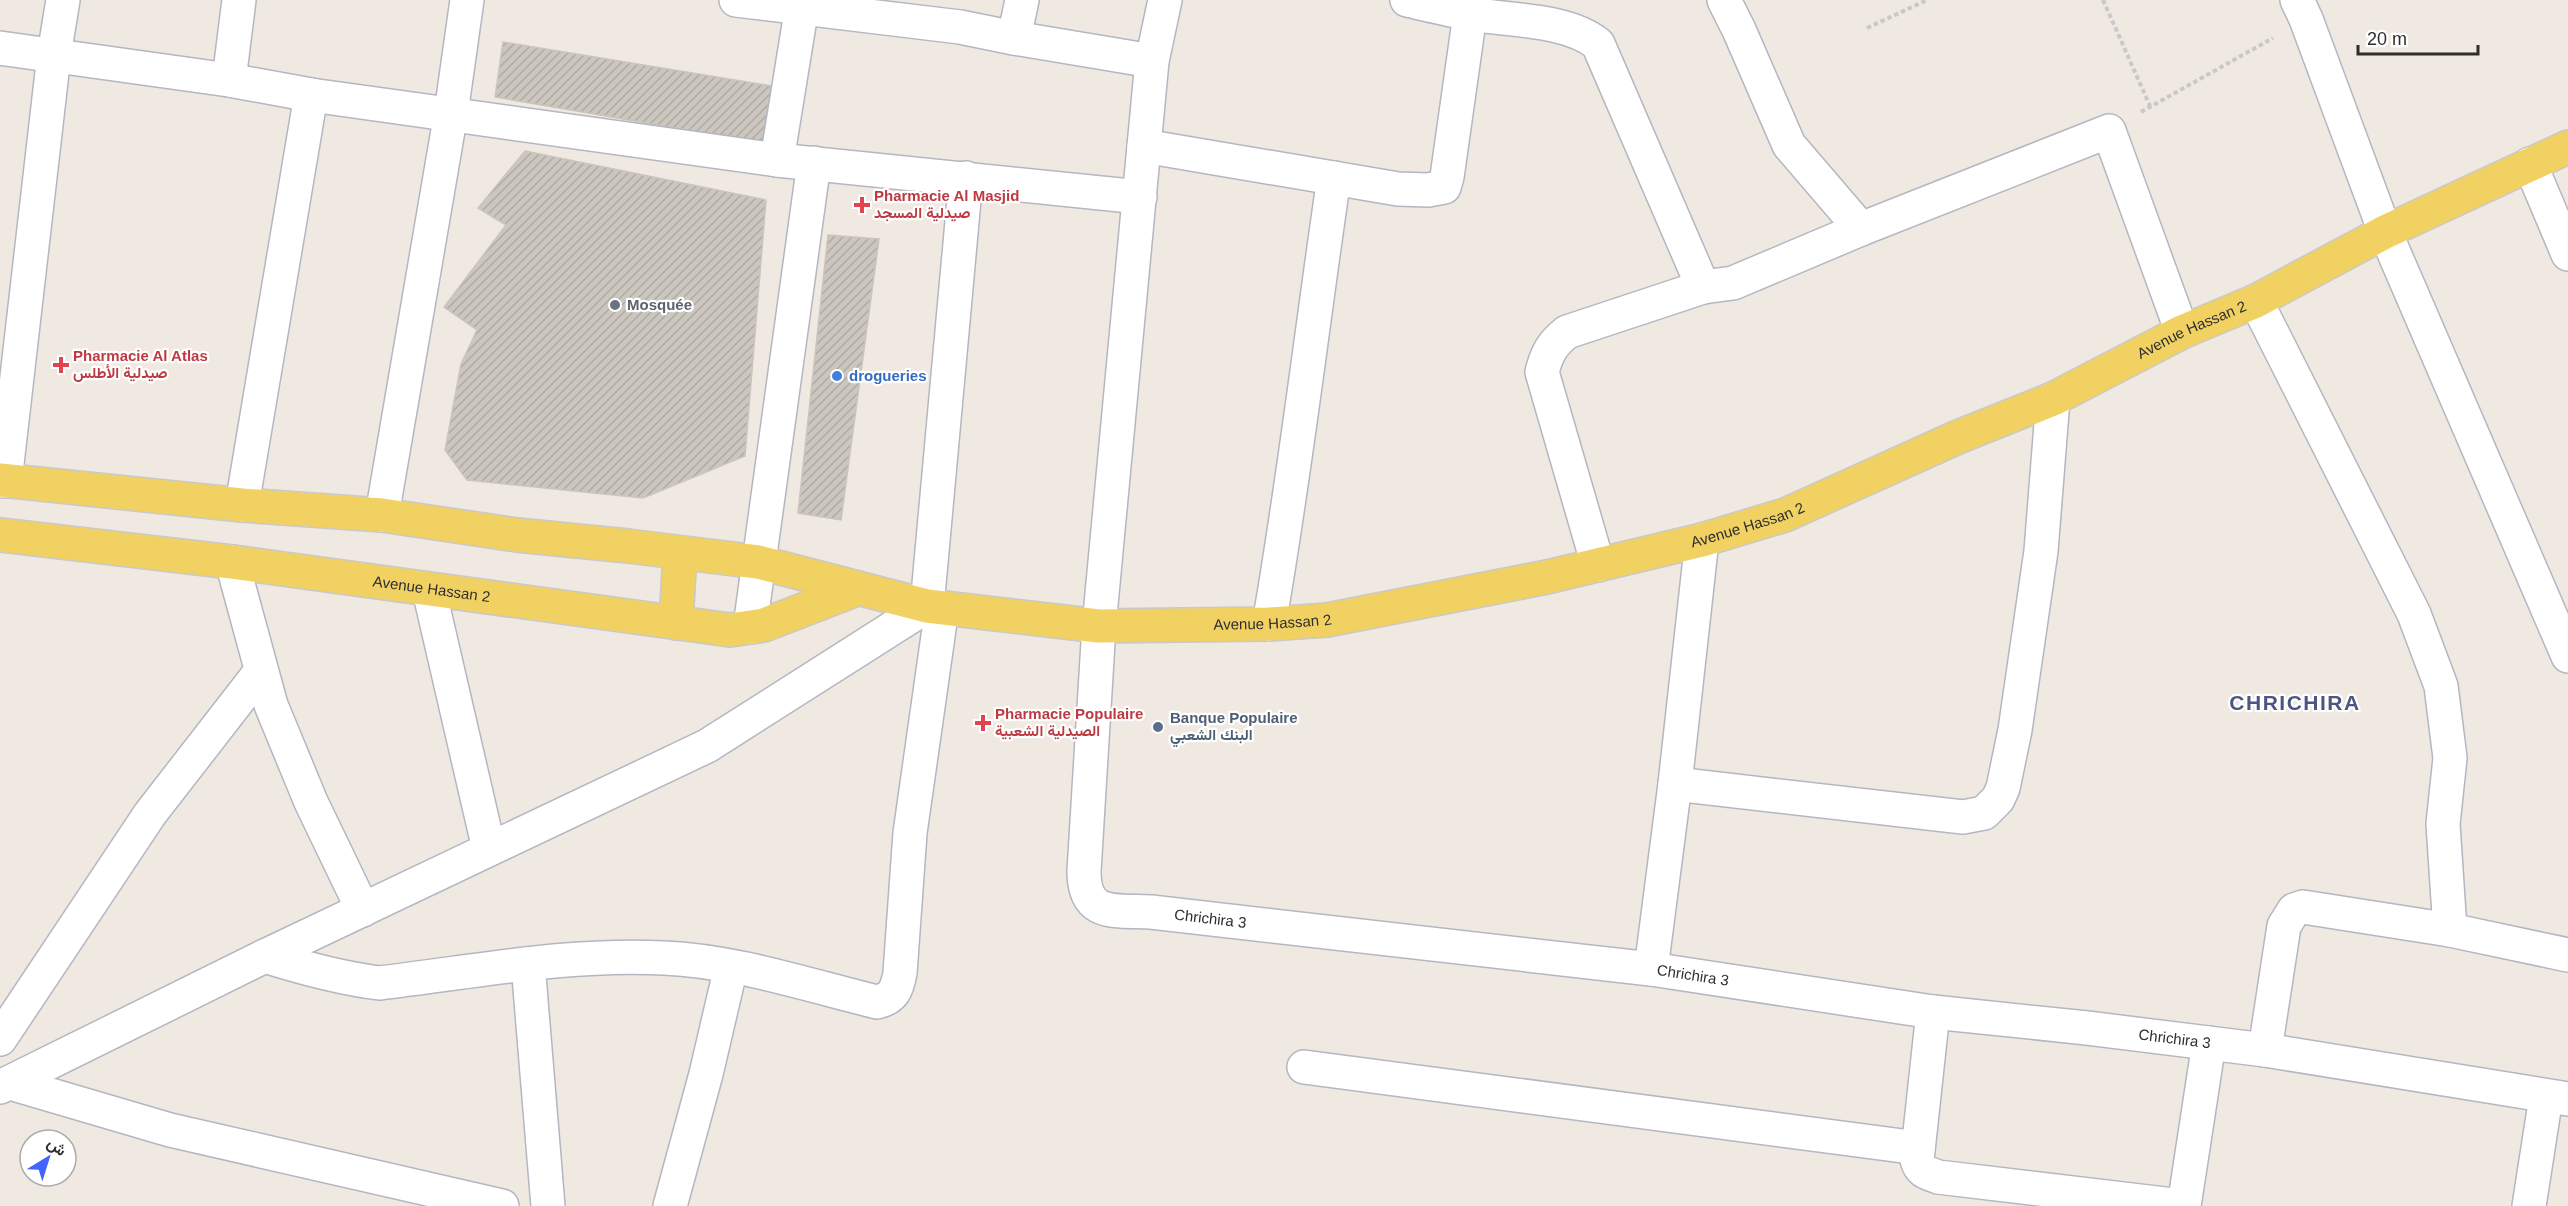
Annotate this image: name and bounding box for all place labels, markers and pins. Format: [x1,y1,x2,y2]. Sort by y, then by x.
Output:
place label: Pharmacie Al Masjid صيدلية المسجد [874,187,1019,222]
marker: Pharmacie Al Masjid صيدلية المسجد [855,198,869,212]
place label: Mosquée [627,296,692,313]
marker: Mosquée [608,298,622,312]
place label: Pharmacie Al Atlas صيدلية الأطلس [73,347,208,382]
marker: Pharmacie Al Atlas صيدلية الأطلس [54,358,68,372]
place label: drogueries [849,367,927,384]
marker: drogueries [830,369,844,383]
place label: Pharmacie Populaire الصيدلية الشعبية [995,705,1143,740]
place label: Banque Populaire البنك الشعبي [1170,709,1298,748]
marker: Pharmacie Populaire الصيدلية الشعبية [976,716,990,730]
marker: Banque Populaire البنك الشعبي [1151,720,1165,734]

